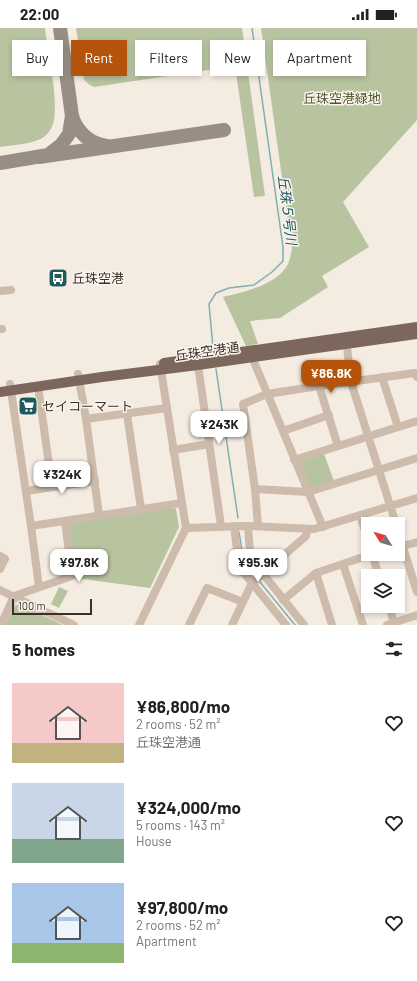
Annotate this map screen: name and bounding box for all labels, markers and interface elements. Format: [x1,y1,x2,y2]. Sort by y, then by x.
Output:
text: 22:00 [20,5,59,23]
chip: Buy [12,40,63,76]
chip: Rent [71,40,127,76]
chip: Filters [135,40,202,76]
chip: New [210,40,265,76]
chip: Apartment [273,40,366,76]
park label: 丘珠空港緑地 [303,90,381,106]
water label: 丘珠５号川 [275,174,301,248]
bus stop icon: 丘珠空港 [47,267,69,289]
place label: 丘珠空港 [72,270,124,286]
street label: 丘珠空港通 [174,339,240,363]
pin: ¥86.8K [298,360,364,394]
text: ¥86.8K [310,365,352,381]
supermarket icon: セイコーマート [17,395,39,417]
place label: セイコーマート [42,398,133,414]
pin: ¥243K [191,411,247,445]
text: ¥243K [199,416,239,432]
pin: ¥324K [34,461,90,495]
text: ¥324K [42,466,82,482]
north arrow [361,517,405,561]
map controls [361,517,405,613]
pin: ¥97.8K [46,549,112,583]
pin: ¥95.9K [225,549,291,583]
text: ¥97.8K [59,554,99,570]
text: ¥95.9K [237,554,279,570]
button: layers [361,569,405,613]
scale bar [12,597,92,616]
text: 100 m [18,599,46,612]
icon: filters [383,638,405,660]
text: 5 homes [12,639,75,659]
text: ¥86,800/mo [136,696,230,716]
icon: home [44,699,92,747]
icon: heart [383,712,405,734]
text: 2 rooms · 52 m² [136,716,221,732]
text: 丘珠空港通 [136,734,201,750]
text: ¥324,000/mo [136,797,241,817]
icon: home [44,799,92,847]
icon: heart [383,812,405,834]
text: 5 rooms · 143 m² [136,817,225,833]
text: House [136,833,172,849]
text: ¥97,800/mo [136,897,228,917]
icon: home [44,899,92,947]
icon: heart [383,912,405,934]
text: 2 rooms · 52 m² [136,917,221,933]
text: Apartment [136,933,197,949]

